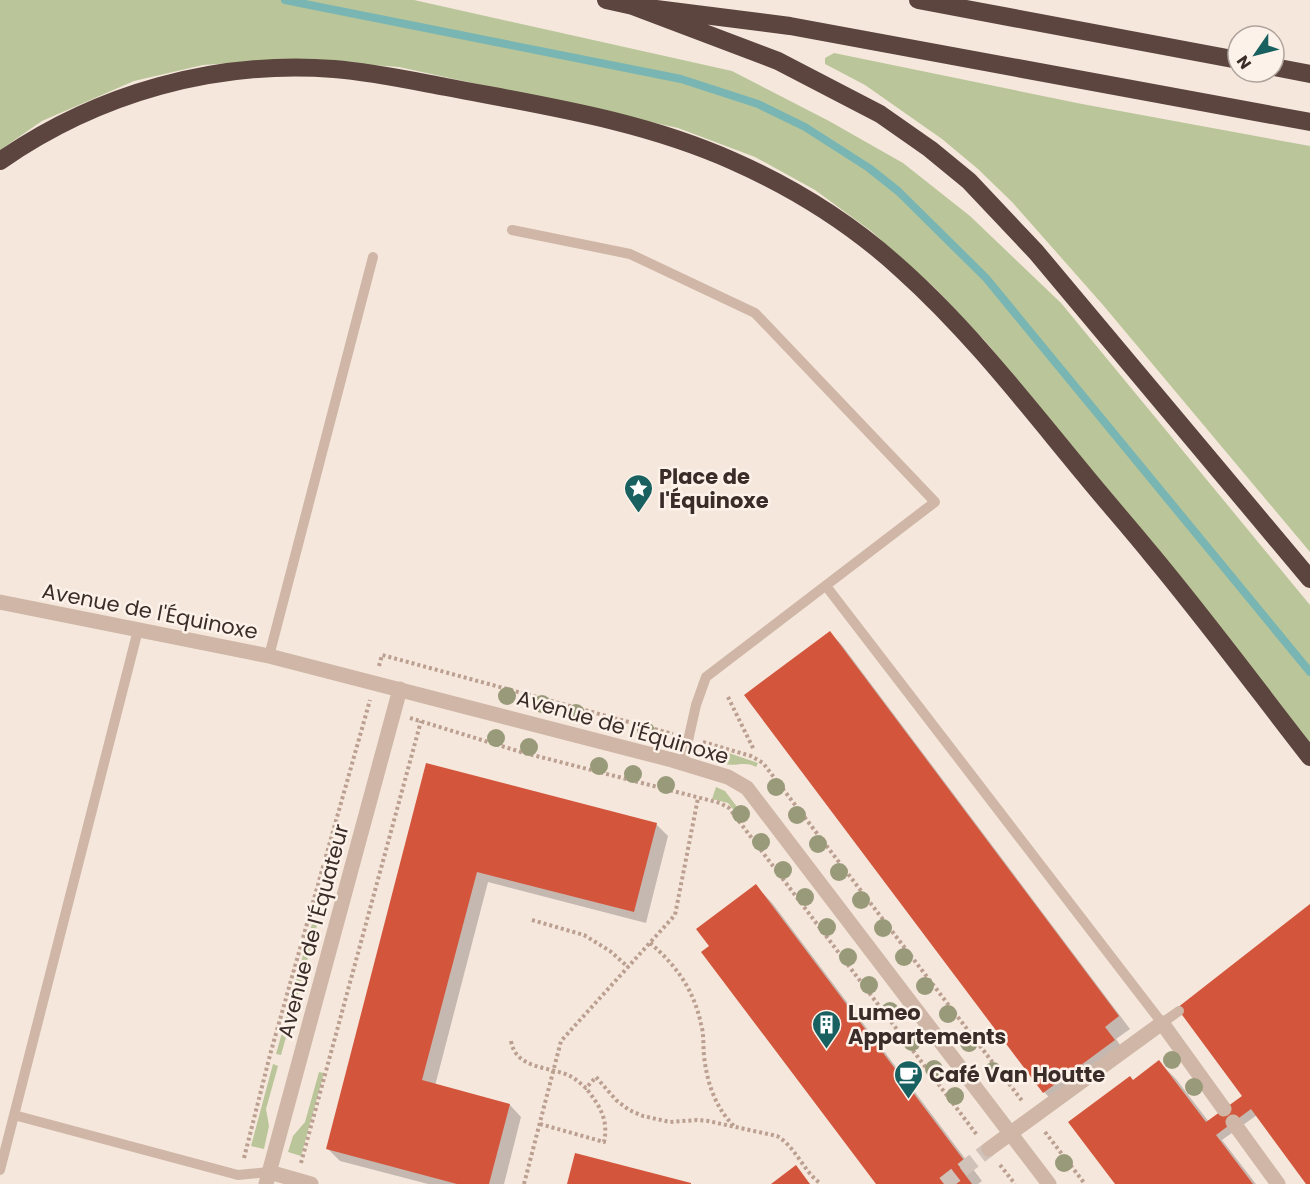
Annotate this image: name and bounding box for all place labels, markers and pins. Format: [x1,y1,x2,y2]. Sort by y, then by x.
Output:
place label: Place de l'Équinoxe [659,462,769,515]
place icon: Place de l'Équinoxe [622,472,654,514]
place label: Lumeo Appartements [848,998,1006,1051]
building icon: Lumeo Appartements [811,1008,843,1050]
cafe icon: Café Van Houtte [892,1058,924,1100]
place label: Café Van Houtte [929,1060,1105,1089]

